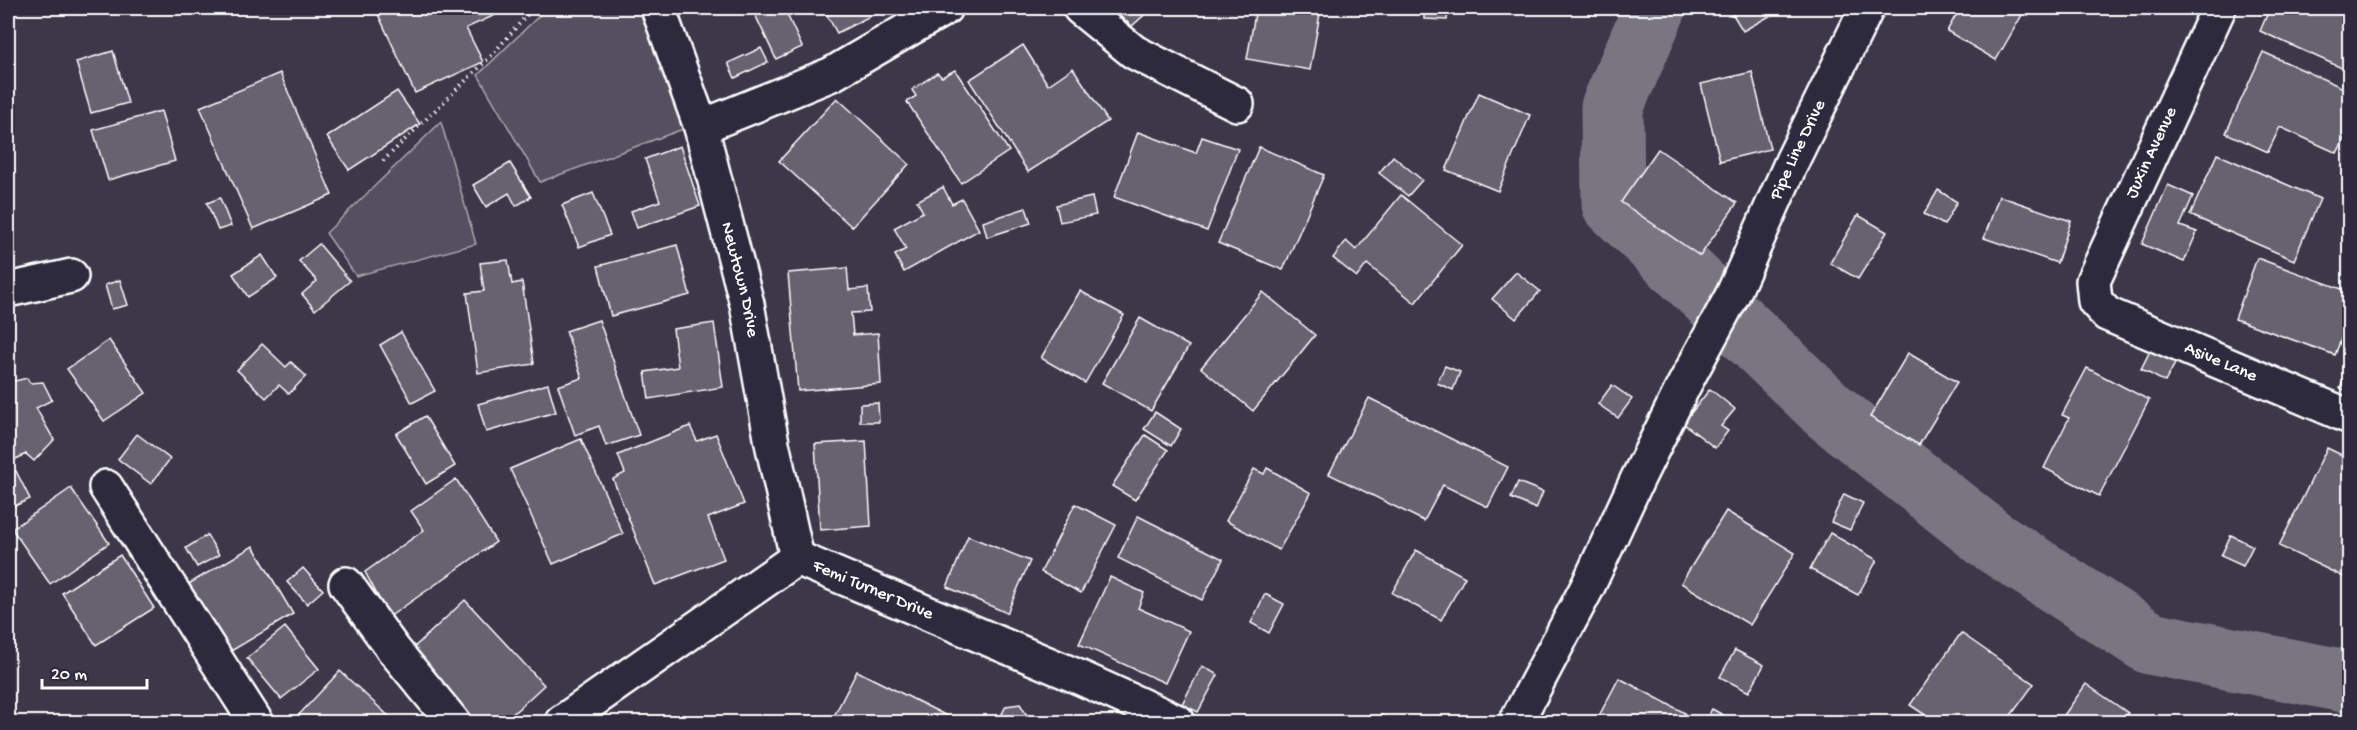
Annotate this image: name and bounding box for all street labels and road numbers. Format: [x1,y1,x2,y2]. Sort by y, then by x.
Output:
street label: Pipe Line Drive [1765,96,1831,204]
street label: Juxin Avenue [2122,103,2183,202]
street label: Newtown Drive [716,220,763,339]
street label: Asive Lane [2181,337,2261,387]
street label: Femi Turner Drive [809,555,937,625]

